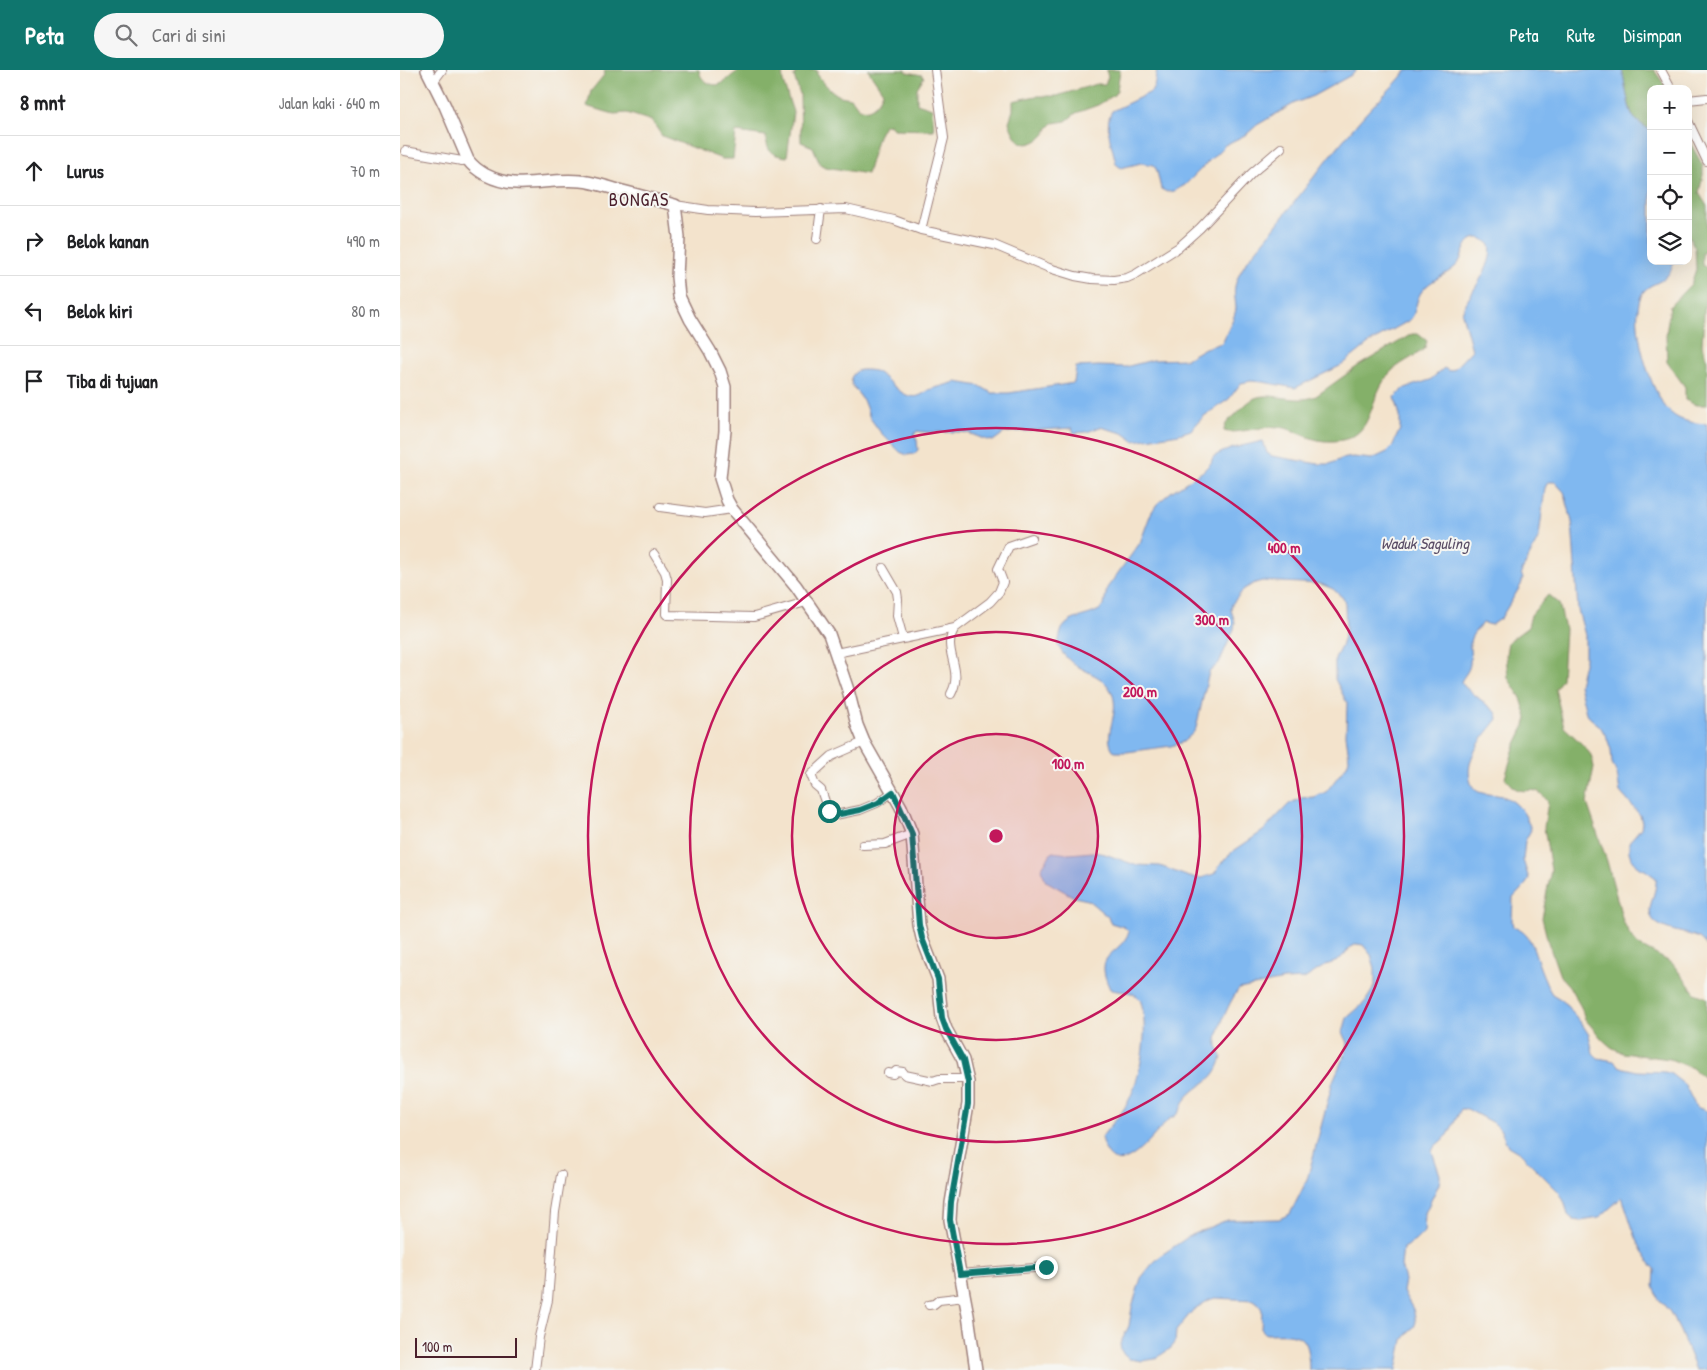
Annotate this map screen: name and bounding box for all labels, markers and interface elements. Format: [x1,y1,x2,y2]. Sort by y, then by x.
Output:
search box [94,13,444,58]
text: Peta [25,19,64,51]
icon: search [112,21,140,49]
text: Cari di sini [152,22,226,48]
text: Peta [1510,23,1539,48]
text: Rute [1567,23,1595,48]
text: Disimpan [1623,23,1682,48]
map controls [1647,85,1692,265]
button: + [1647,85,1692,130]
text: 8 mnt [20,88,65,117]
text: Jalan kaki · 640 m [279,92,380,114]
button: − [1647,130,1692,175]
icon: ahead [20,157,48,185]
text: Lurus [67,158,104,184]
text: 70 m [350,160,380,182]
button: locate [1647,175,1692,220]
district label: BONGAS [609,187,669,212]
button: layers [1647,220,1692,265]
icon: right [20,227,48,255]
text: Belok kanan [67,228,149,254]
text: 490 m [346,230,380,252]
icon: left [20,297,48,325]
text: Belok kiri [67,298,133,324]
text: 80 m [351,300,380,322]
icon: arrive [20,367,48,395]
text: Tiba di tujuan [67,368,158,394]
water label: Waduk Saguling [1381,532,1470,554]
text: 400 m [1268,537,1300,558]
text: 300 m [1195,609,1229,630]
text: 200 m [1123,681,1157,702]
text: 100 m [1052,753,1084,774]
route start [818,800,841,823]
centre of rings [987,827,1005,845]
route end [1035,1256,1058,1279]
scale bar [415,1335,518,1358]
text: 100 m [422,1337,452,1356]

